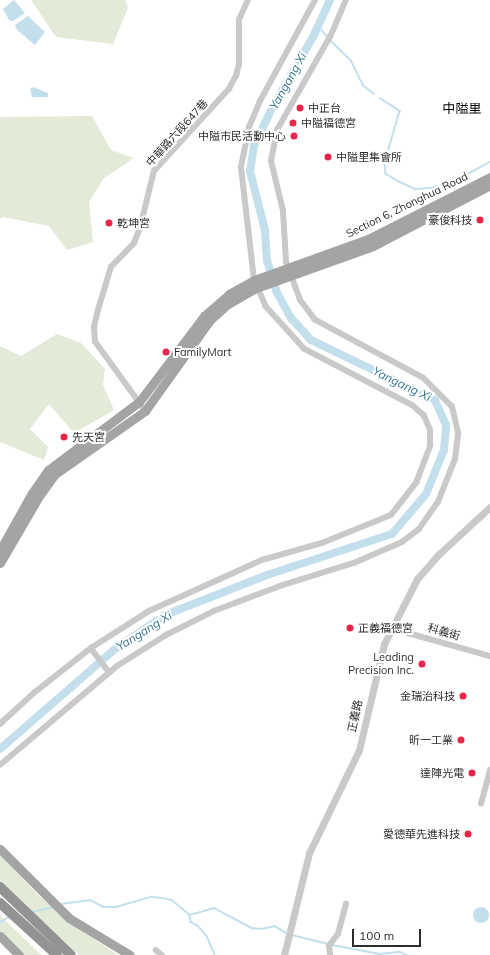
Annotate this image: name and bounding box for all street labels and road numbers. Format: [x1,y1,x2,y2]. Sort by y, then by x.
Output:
street label: 中華路六段647巷 [143,97,211,169]
street label: Section 6, Zhonghua Road [344,170,470,240]
street label: 科義街 [426,621,462,643]
street label: 正義路 [345,698,365,734]

